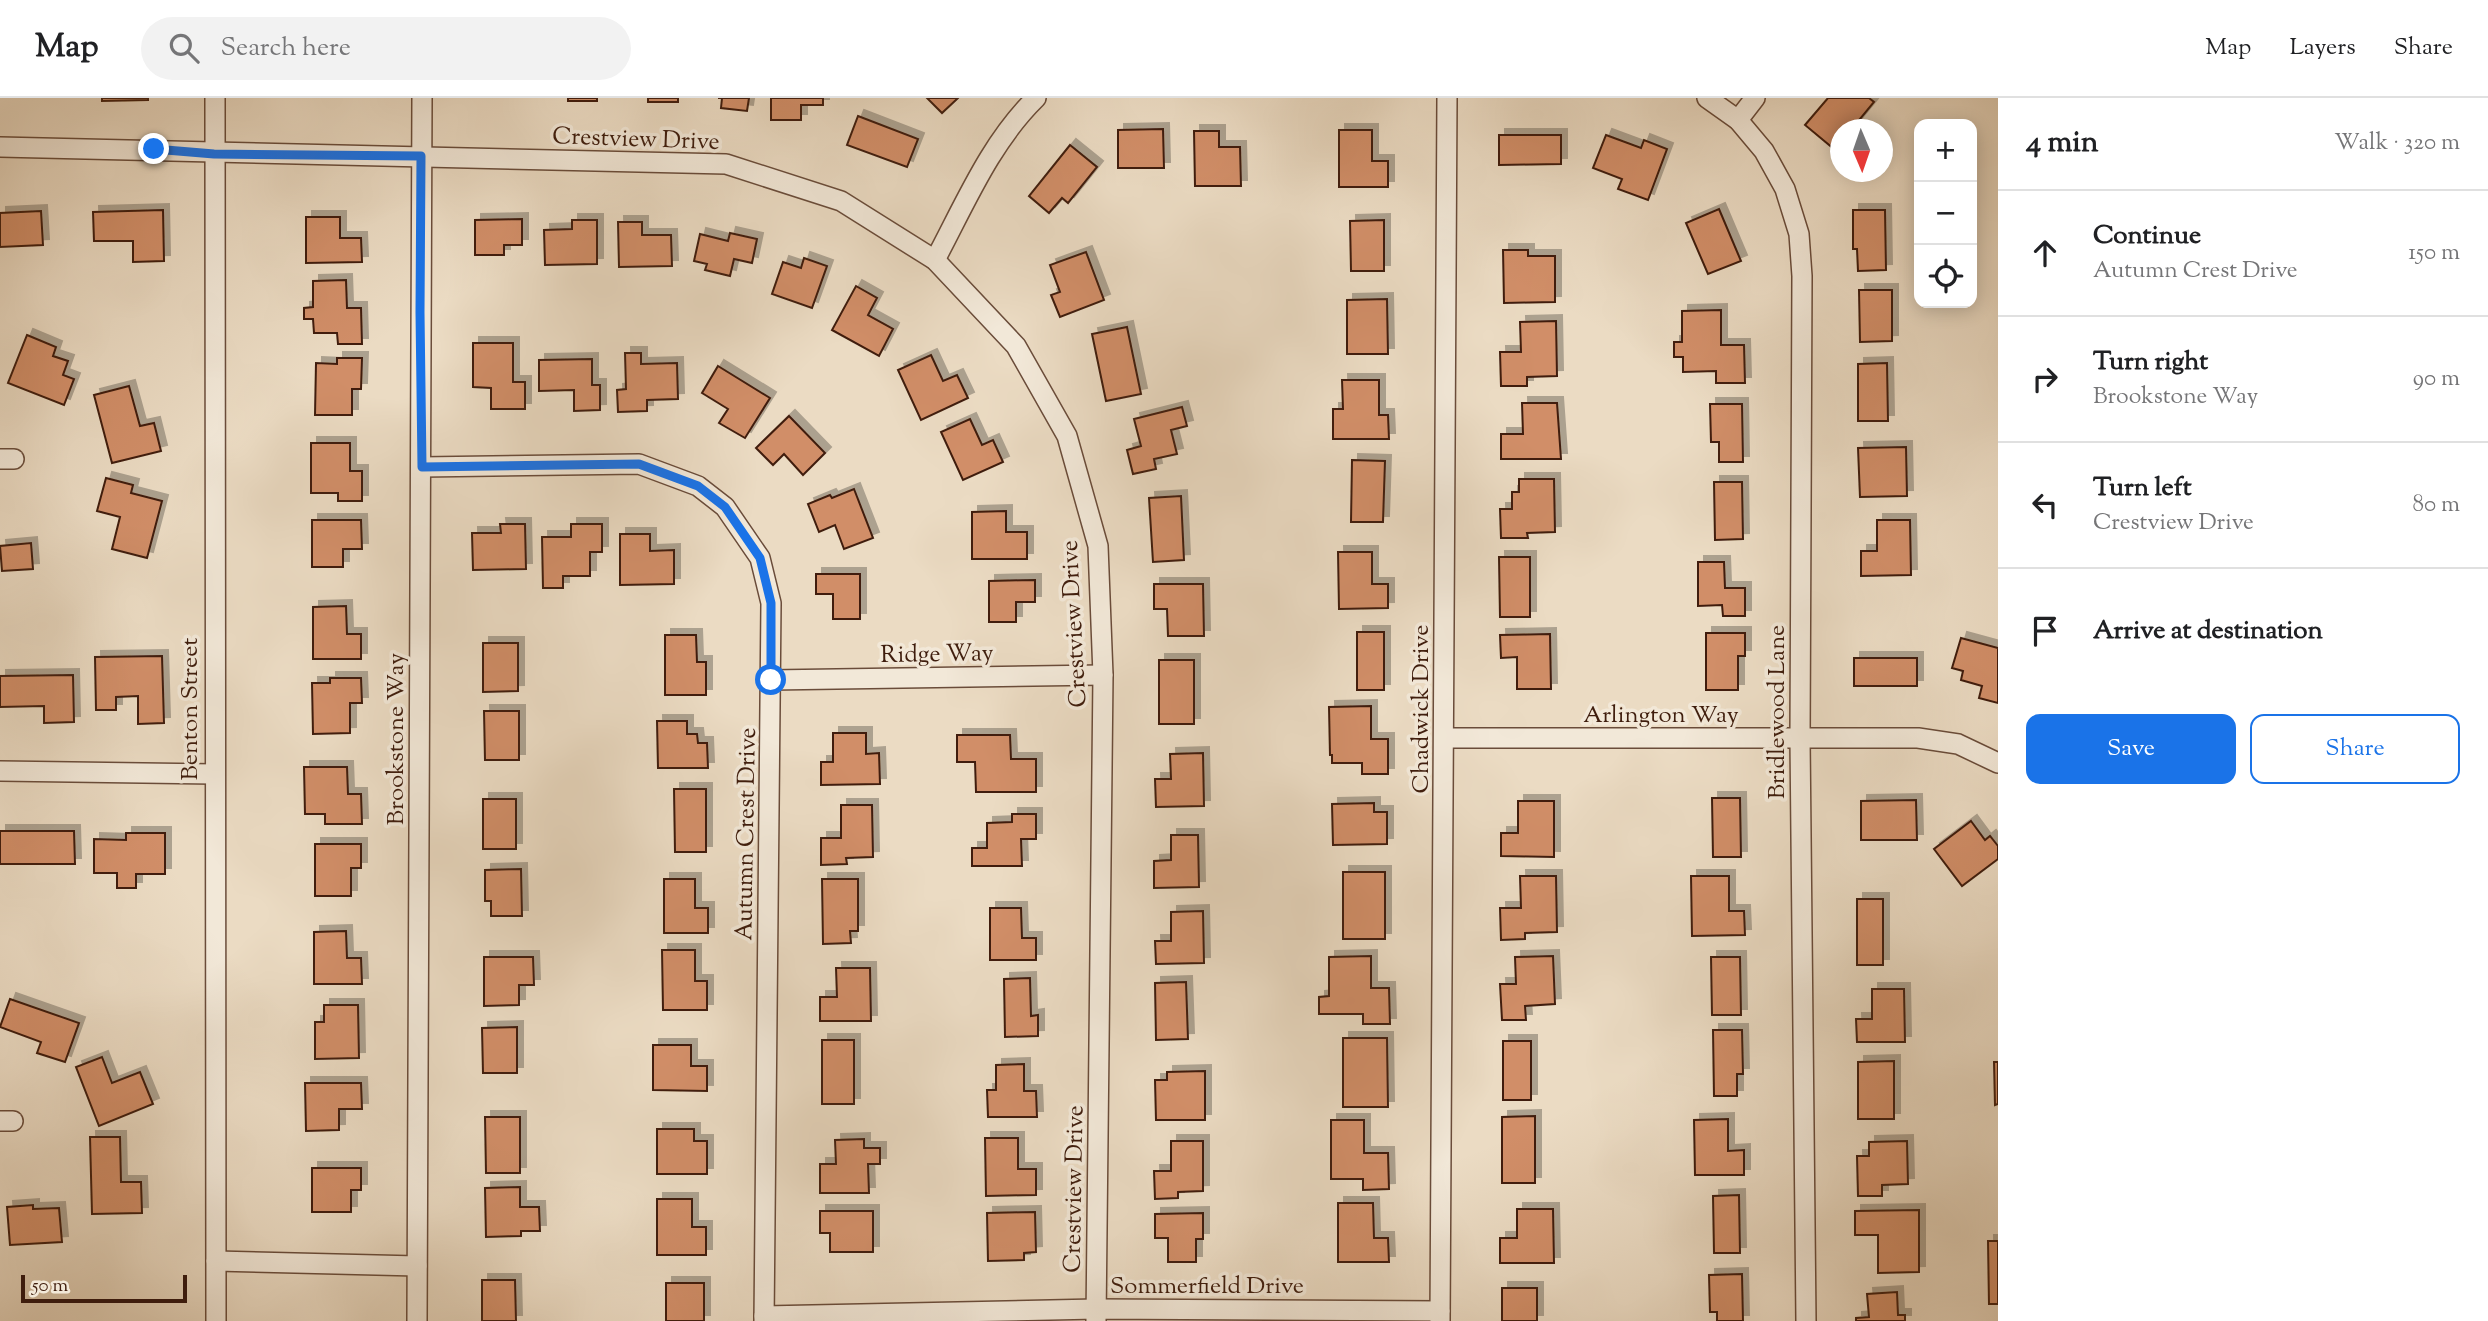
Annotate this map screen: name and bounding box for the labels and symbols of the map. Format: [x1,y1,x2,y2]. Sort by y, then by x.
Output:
north arrow [1830,119,1893,182]
street label: Crestview Drive [552,120,720,160]
route end [138,133,169,164]
street label: Crestview Drive [1054,539,1096,709]
street label: Chadwick Drive [1405,625,1439,793]
street label: Bridlewood Lane [1761,625,1795,799]
street label: Ridge Way [880,637,994,673]
street label: Benton Street [174,638,208,780]
street label: Brookstone Way [380,653,414,825]
route start [755,664,786,695]
street label: Arlington Way [1583,699,1739,733]
street label: Autumn Crest Drive [728,727,766,941]
street label: Crestview Drive [1057,1105,1093,1273]
street label: Sommerfield Drive [1110,1270,1304,1304]
scale bar [21,1272,187,1304]

